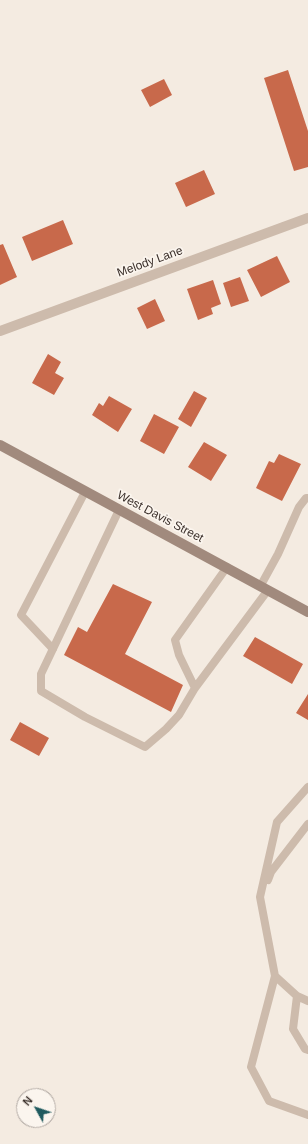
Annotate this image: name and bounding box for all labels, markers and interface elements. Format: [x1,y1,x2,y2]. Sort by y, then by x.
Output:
street label: Melody Lane [115,243,185,281]
street label: West Davis Street [114,488,206,546]
north arrow [16,1088,56,1128]
text: N [20,1094,35,1108]

